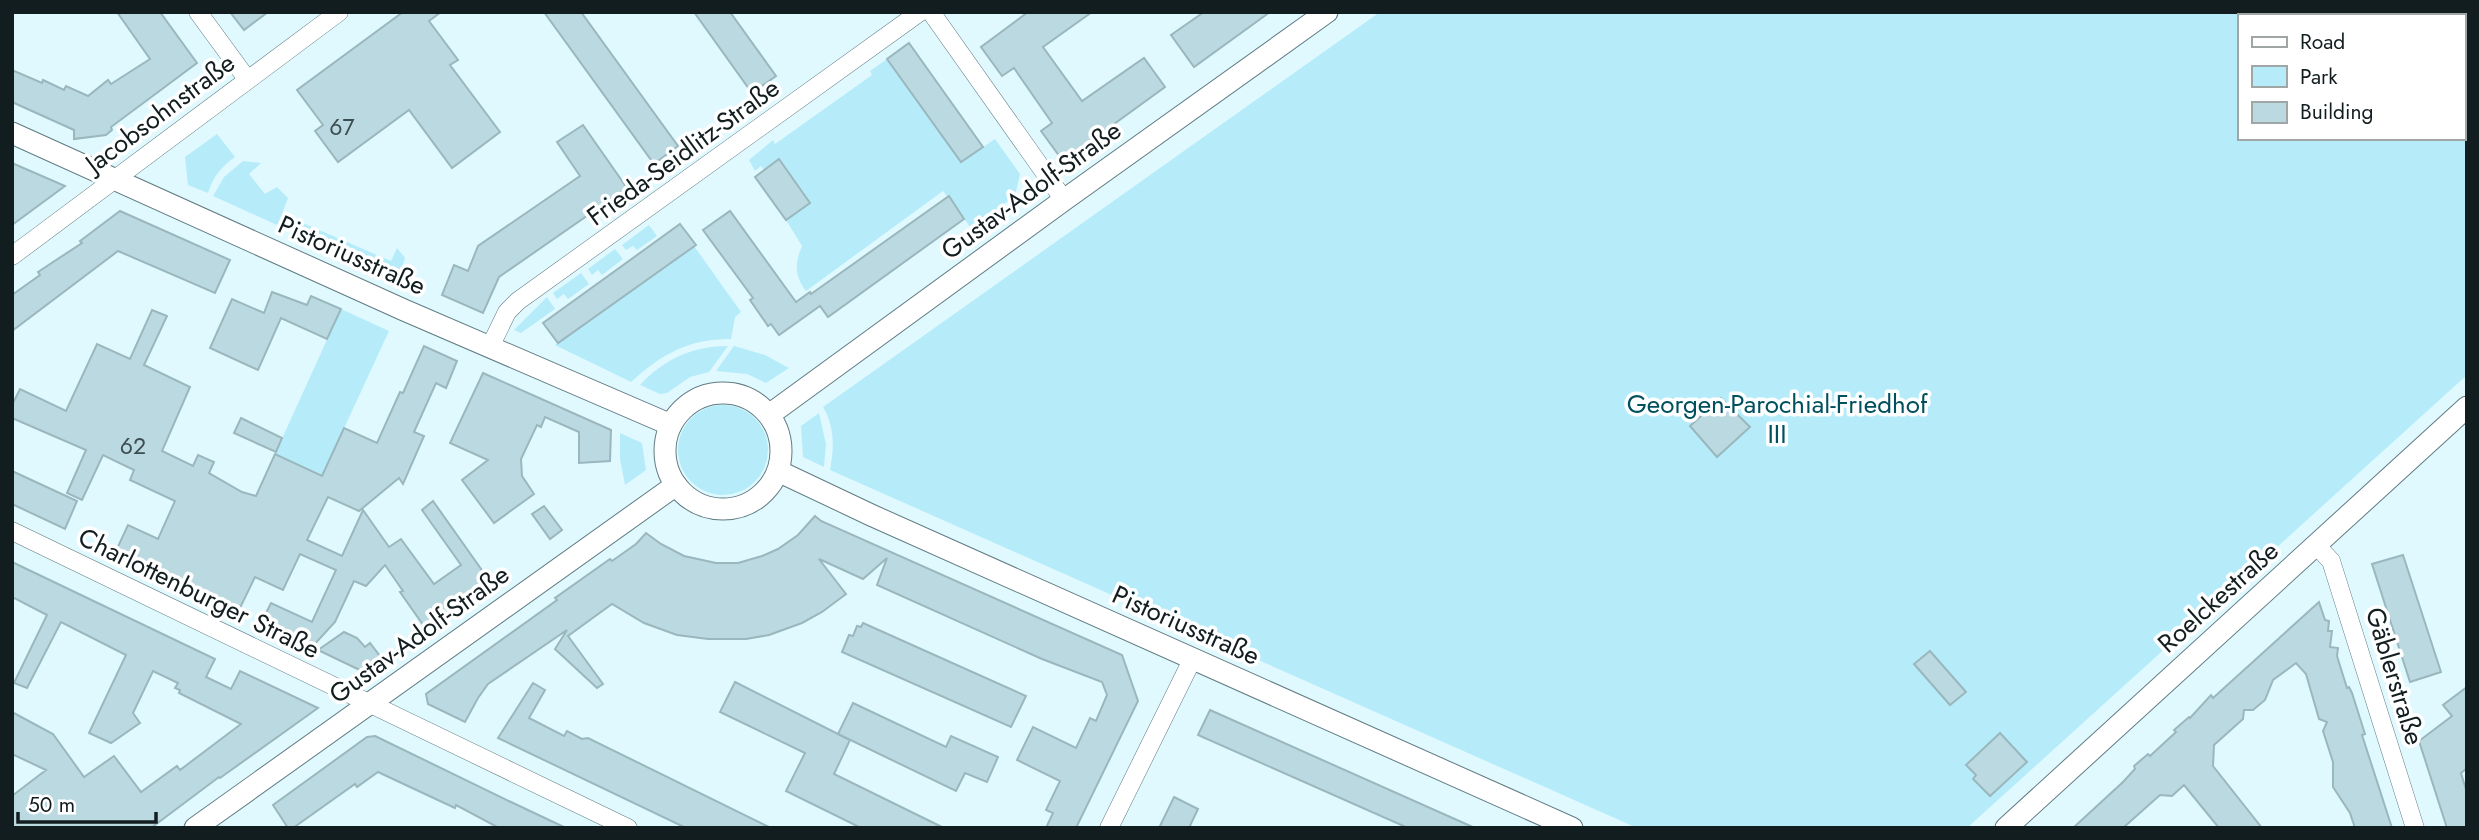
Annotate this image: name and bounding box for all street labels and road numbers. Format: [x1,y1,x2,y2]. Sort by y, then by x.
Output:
street label: Jacobsohnstraße [75,44,243,184]
street label: Frieda-Seidlitz-Straße [579,69,787,235]
street label: Gustav-Adolf-Straße [933,111,1129,269]
street label: Pistoriusstraße [272,206,432,304]
street label: Charlottenburger Straße [72,518,326,668]
street label: Roelckestraße [2149,532,2287,662]
street label: Gustav-Adolf-Straße [321,555,517,713]
street label: Pistoriusstraße [1106,576,1266,674]
street label: Gäblerstraße [2356,603,2434,749]

